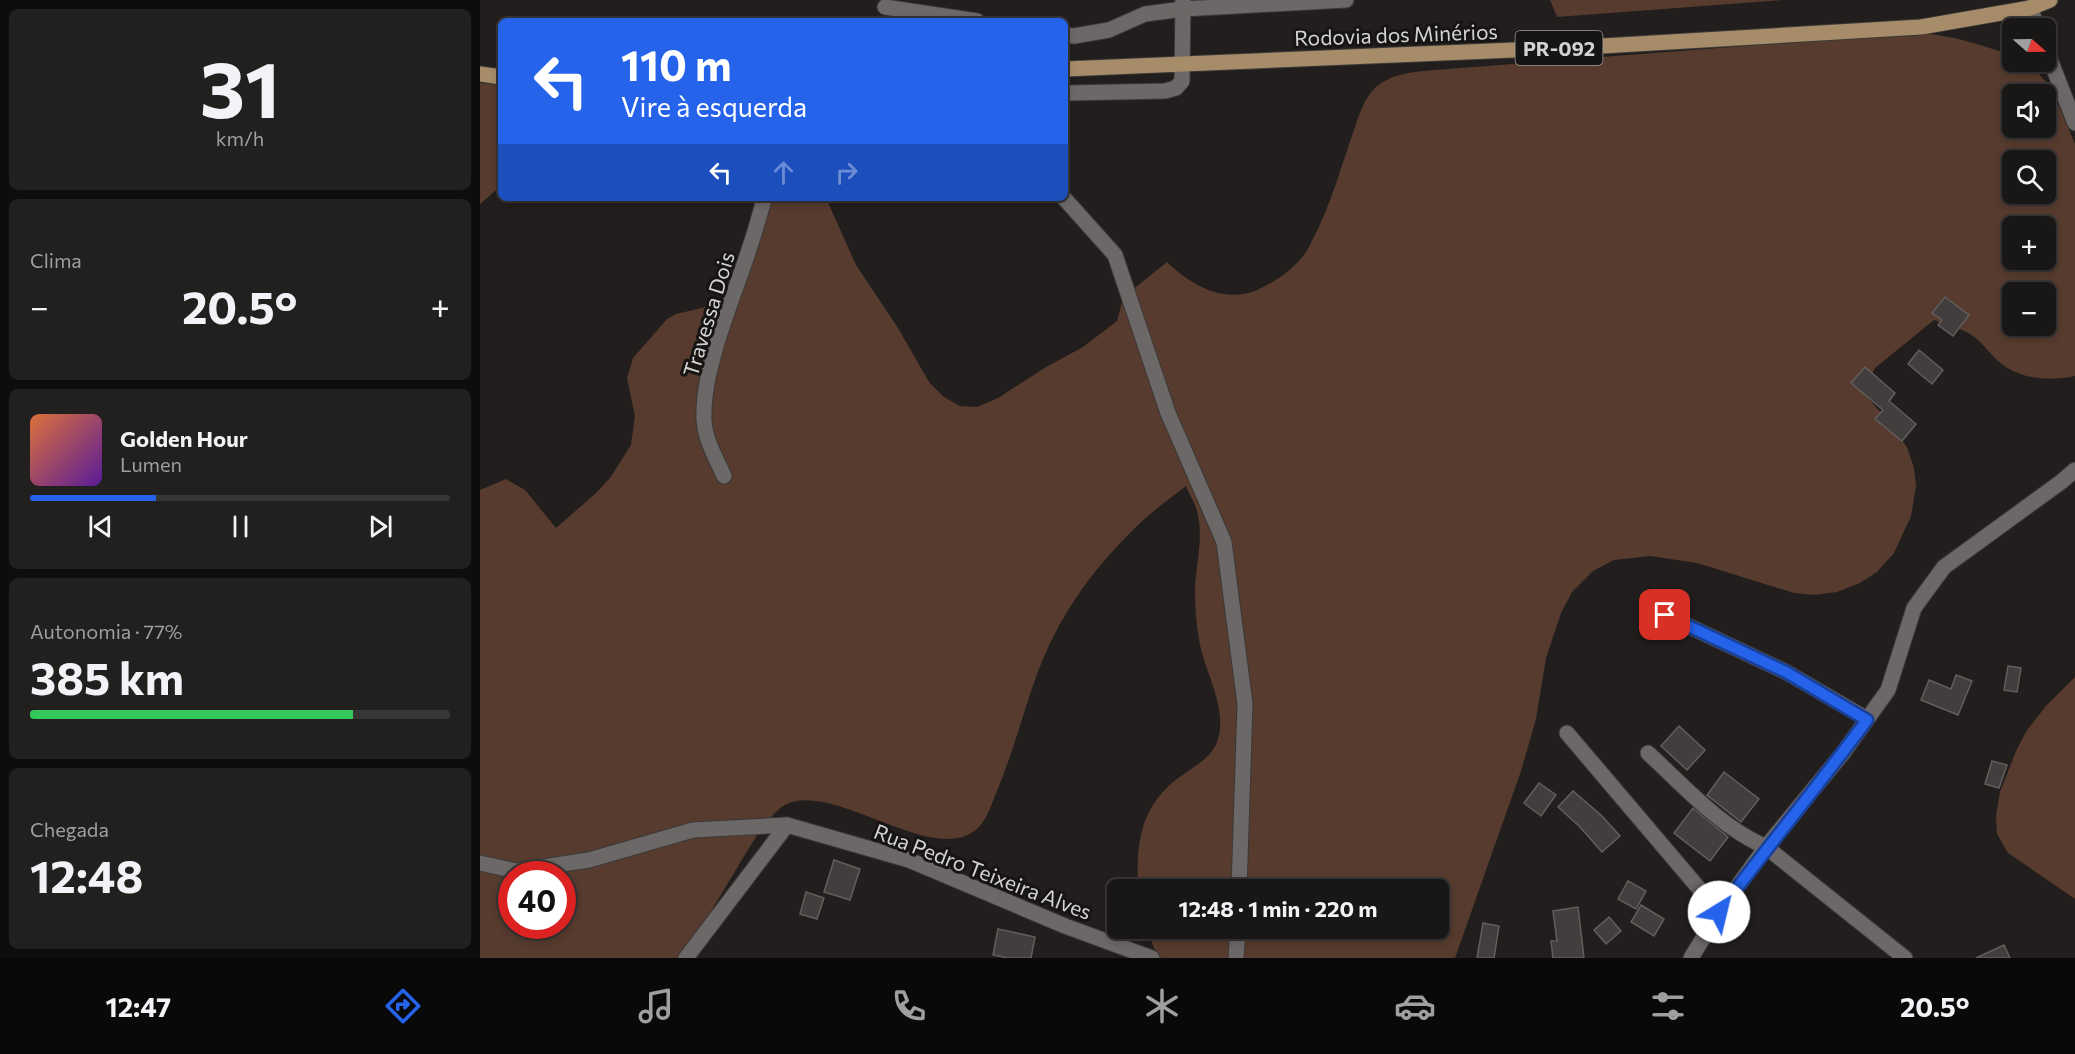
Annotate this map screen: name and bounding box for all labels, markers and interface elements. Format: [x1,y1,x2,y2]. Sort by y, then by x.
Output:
street label: Rodovia dos Minérios [1294,18,1498,50]
north arrow [2002,18,2056,72]
map controls [2002,18,2056,336]
road number: PR-092 [1516,31,1602,65]
text: 110 m [621,38,732,90]
text: 31 [200,39,280,134]
icon: left [522,42,600,120]
button: sound [2002,84,2056,138]
text: Vire à esquerda [621,90,807,123]
text: km/h [216,126,264,150]
button: search [2002,150,2056,204]
icon: left [704,156,737,189]
icon: ahead [767,156,800,189]
icon: right [830,156,863,189]
button: + [2002,216,2056,270]
text: Clima [30,248,82,272]
street label: Travessa Dois [677,249,739,379]
text: 20.5° [182,278,297,333]
button: − [2002,282,2056,336]
text: − [30,285,49,326]
text: + [431,285,450,326]
text: Golden Hour [120,425,248,452]
text: Lumen [120,452,182,476]
icon: previous [84,510,117,543]
icon: pause [224,510,257,543]
icon: next [364,510,397,543]
pin [1639,589,1690,640]
icon: arrive [1648,598,1681,631]
text: Autonomia · 77% [30,619,182,643]
text: 385 km [30,649,184,704]
text: Chegada [30,817,109,841]
street label: Rua Pedro Teixeira Alves [871,818,1095,924]
text: 12:48 [30,847,143,902]
speed limit sign: 40 [498,861,576,939]
position arrow [1687,880,1751,944]
text: 12:48 · 1 min · 220 m [1179,895,1377,922]
icon: directions [382,985,424,1027]
icon: music [635,985,677,1027]
icon: phone [888,985,930,1027]
icon: climate [1141,985,1183,1027]
icon: car [1394,985,1436,1027]
icon: filters [1647,985,1689,1027]
text: 12:47 [106,990,171,1023]
text: 20.5° [1900,990,1969,1023]

